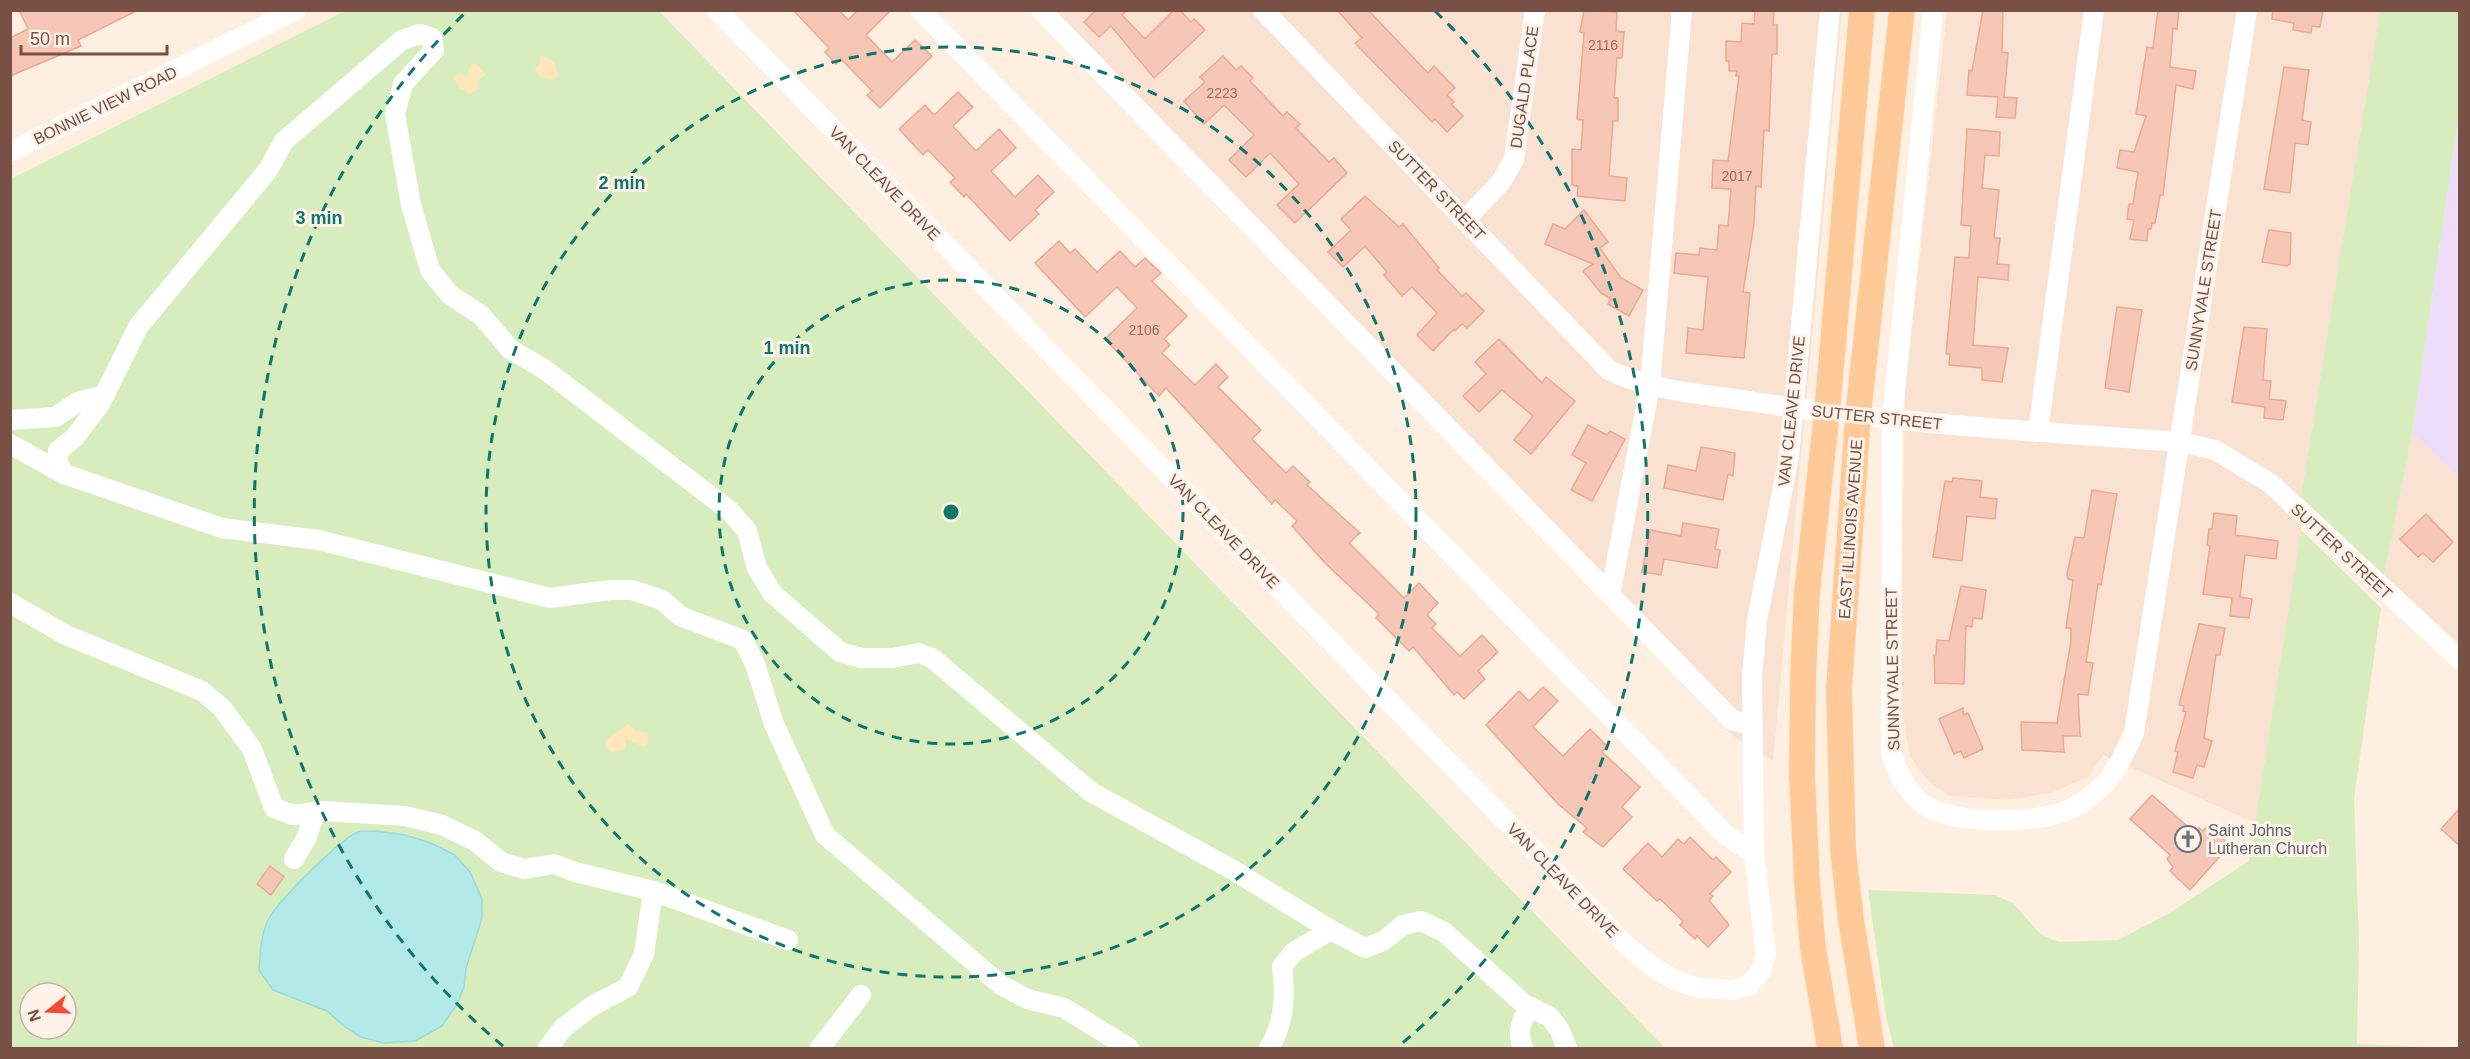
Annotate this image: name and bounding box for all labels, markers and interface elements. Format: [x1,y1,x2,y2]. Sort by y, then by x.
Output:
scale bar [21,18,166,56]
street label: DUGALD PLACE [1507,25,1542,149]
text: 50 m [30,29,70,49]
house number: 2116 [1588,37,1618,53]
street label: BONNIE VIEW ROAD [31,63,180,148]
house number: 2223 [1206,85,1238,101]
street label: VAN CLEAVE DRIVE [826,123,943,244]
street label: SUTTER STREET [1385,137,1489,244]
house number: 2017 [1721,168,1753,184]
text: 2 min [598,173,646,193]
text: 3 min [295,208,343,228]
street label: SUNNYVALE STREET [2182,208,2225,372]
house number: 2106 [1128,322,1160,338]
street label: VAN CLEAVE DRIVE [1775,335,1808,487]
text: 1 min [763,338,811,358]
street label: SUTTER STREET [1811,402,1943,433]
street label: EAST ILLINOIS AVENUE [1836,439,1865,619]
street label: VAN CLEAVE DRIVE [1165,471,1282,592]
street label: SUTTER STREET [2288,500,2396,603]
centre of rings [941,502,961,522]
street label: SUNNYVALE STREET [1883,587,1902,751]
street label: VAN CLEAVE DRIVE [1504,820,1621,941]
place label: Saint Johns Lutheran Church [2208,822,2327,857]
church icon: Saint Johns Lutheran Church [2173,824,2203,854]
north arrow [18,981,78,1041]
text: N [24,1007,44,1024]

